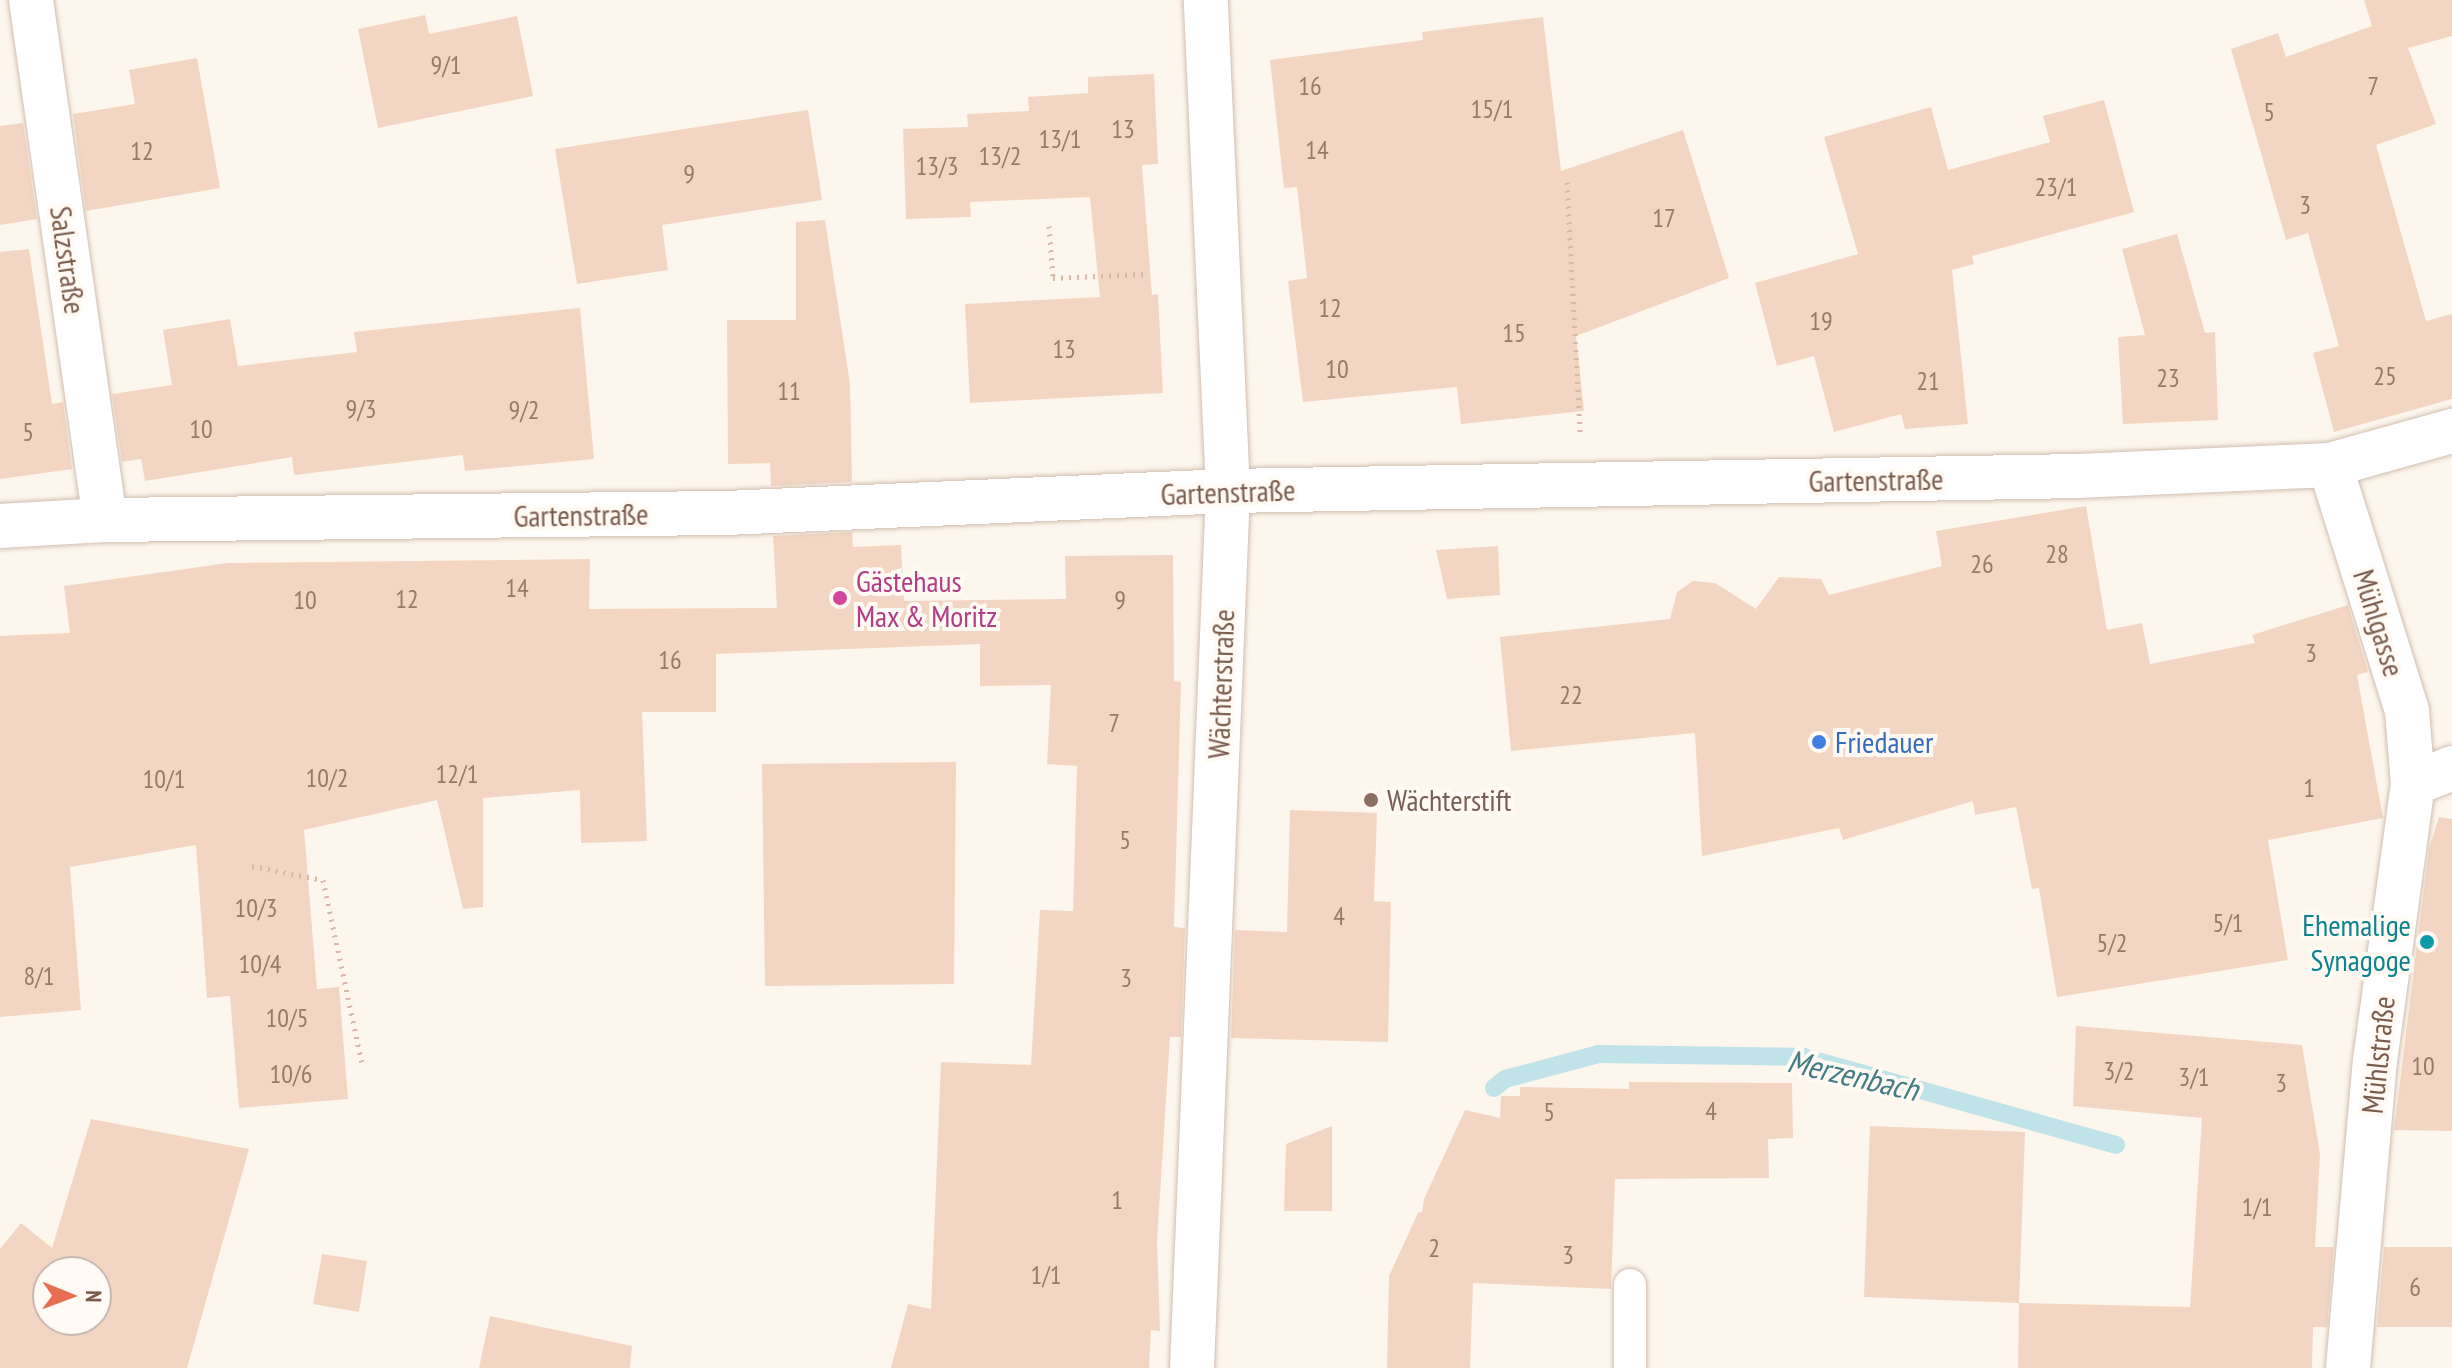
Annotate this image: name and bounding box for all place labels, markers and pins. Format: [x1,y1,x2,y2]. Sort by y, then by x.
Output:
place label: Gästehaus Max & Moritz [856,563,998,634]
marker: Gästehaus Max & Moritz [831,589,849,607]
place label: Friedauer [1835,724,1933,760]
marker: Friedauer [1810,733,1828,751]
place label: Wächterstift [1387,782,1511,818]
marker: Wächterstift [1362,791,1380,809]
place label: Ehemalige Synagoge [2302,907,2411,978]
marker: Ehemalige Synagoge [2418,933,2436,951]

